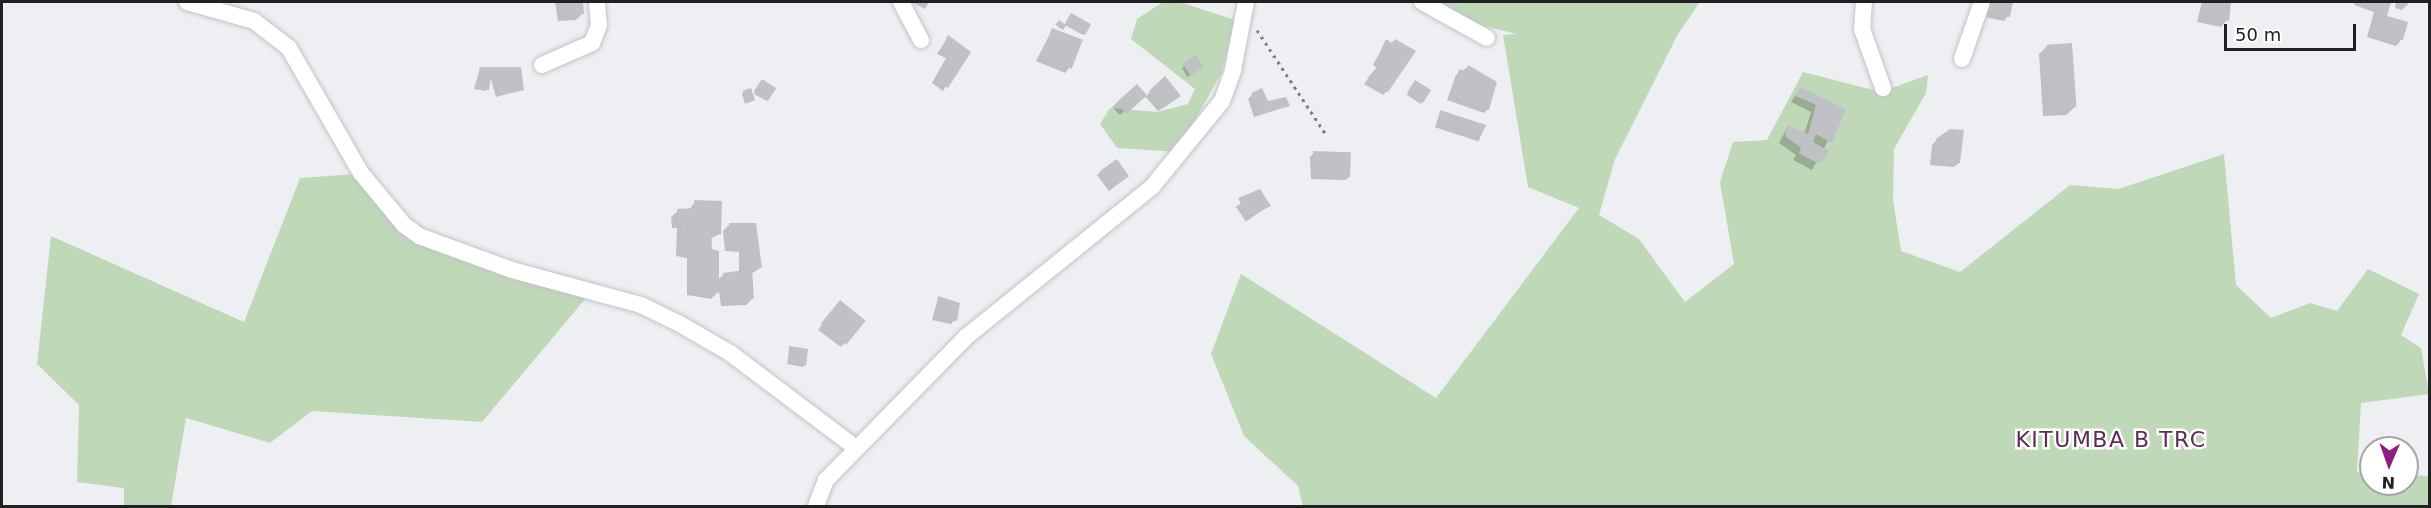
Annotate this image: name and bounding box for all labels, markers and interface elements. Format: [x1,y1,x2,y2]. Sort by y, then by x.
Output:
scale bar [2227,12,2359,50]
text: 50 m [2235,24,2281,45]
district label: KITUMBA B TRC [2015,427,2207,453]
north arrow [2359,436,2419,496]
text: N [2381,473,2395,492]

